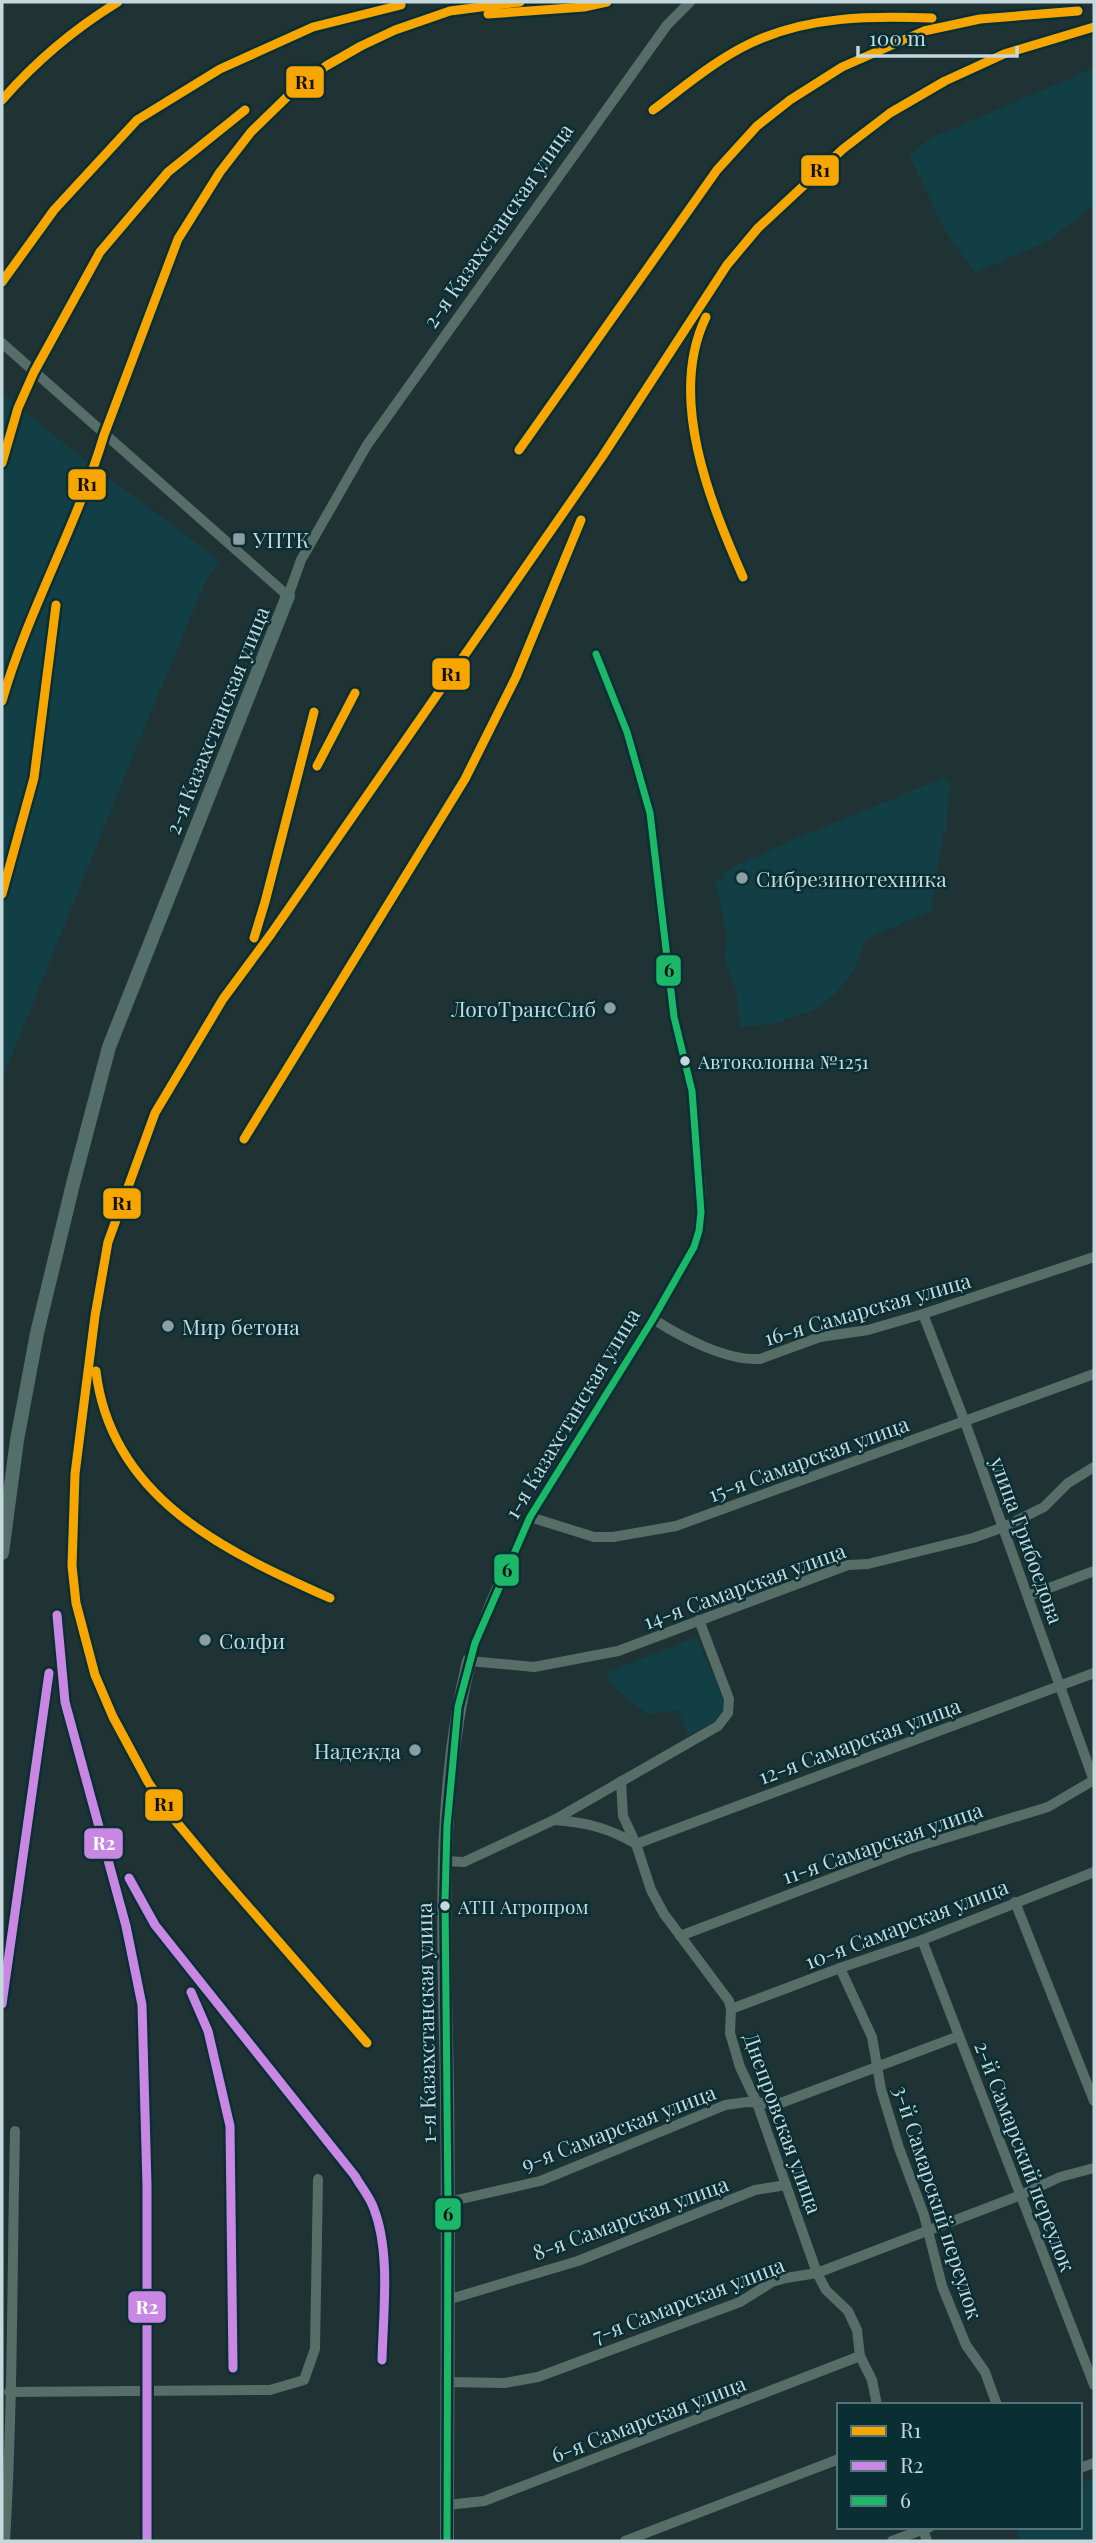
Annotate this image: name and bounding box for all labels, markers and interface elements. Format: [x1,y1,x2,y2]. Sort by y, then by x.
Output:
scale bar [858,14,1017,58]
text: 100 m [869,23,926,51]
line badge: R1 [285,65,325,99]
text: R1 [295,68,315,94]
street label: 2-я Казахстанская улица [416,117,579,333]
line badge: R1 [800,154,840,187]
text: R1 [810,156,830,182]
line badge: R1 [67,468,107,501]
text: R1 [77,470,97,496]
place label: УПТК [252,525,310,553]
marker: УПТК [231,531,247,547]
street label: 2-я Казахстанская улица [157,601,275,838]
line badge: R1 [431,657,471,691]
text: R1 [441,660,461,686]
place label: Сибрезинотехника [756,864,947,892]
marker: Сибрезинотехника [734,870,750,886]
line badge: 6 [655,954,682,987]
text: 6 [664,956,675,982]
place label: ЛогоТрансСиб [450,994,596,1022]
marker: ЛогоТрансСиб [602,1000,618,1016]
place label: Автоколонна №1251 [697,1048,869,1074]
marker: Автоколонна №1251 [678,1054,692,1068]
line badge: R1 [102,1187,142,1220]
text: R1 [112,1189,132,1215]
street label: 16-я Самарская улица [760,1265,974,1351]
street label: 1-я Казахстанская улица [497,1302,645,1523]
place label: Мир бетона [182,1312,300,1340]
marker: Мир бетона [160,1318,176,1334]
street label: 15-я Самарская улица [704,1408,913,1507]
street label: улица Грибоедова [984,1452,1071,1628]
street label: 14-я Самарская улица [639,1535,850,1635]
line badge: 6 [493,1553,520,1587]
text: 6 [502,1556,513,1582]
place label: Солфи [219,1626,285,1654]
marker: Солфи [197,1632,213,1648]
street label: 12-я Самарская улица [754,1690,964,1790]
place label: Надежда [314,1736,402,1764]
marker: Надежда [407,1742,423,1758]
line badge: R1 [144,1788,184,1822]
text: R1 [154,1790,174,1816]
street label: 11-я Самарская улица [778,1794,987,1890]
line badge: R2 [83,1827,124,1860]
text: R2 [92,1829,116,1855]
street label: 10-я Самарская улица [800,1871,1012,1975]
place label: АТП Агропром [457,1893,589,1919]
marker: АТП Агропром [438,1899,452,1913]
street label: 1-я Казахстанская улица [409,1902,441,2144]
street label: Днепровская улица [738,2029,830,2218]
street label: 2-й Самарский переулок [969,2037,1083,2275]
street label: 9-я Самарская улица [517,2077,720,2177]
street label: 3-й Самарский переулок [888,2081,990,2323]
street label: 8-я Самарская улица [528,2168,732,2265]
line badge: 6 [434,2197,462,2231]
text: 6 [443,2200,454,2226]
street label: 7-я Самарская улица [588,2249,789,2349]
line badge: R2 [127,2290,167,2324]
text: R2 [135,2293,159,2319]
street label: 6-я Самарская улица [547,2368,750,2468]
legend [837,2403,1082,2529]
text: R1 [900,2415,922,2443]
text: R2 [900,2450,924,2478]
text: 6 [900,2485,911,2513]

